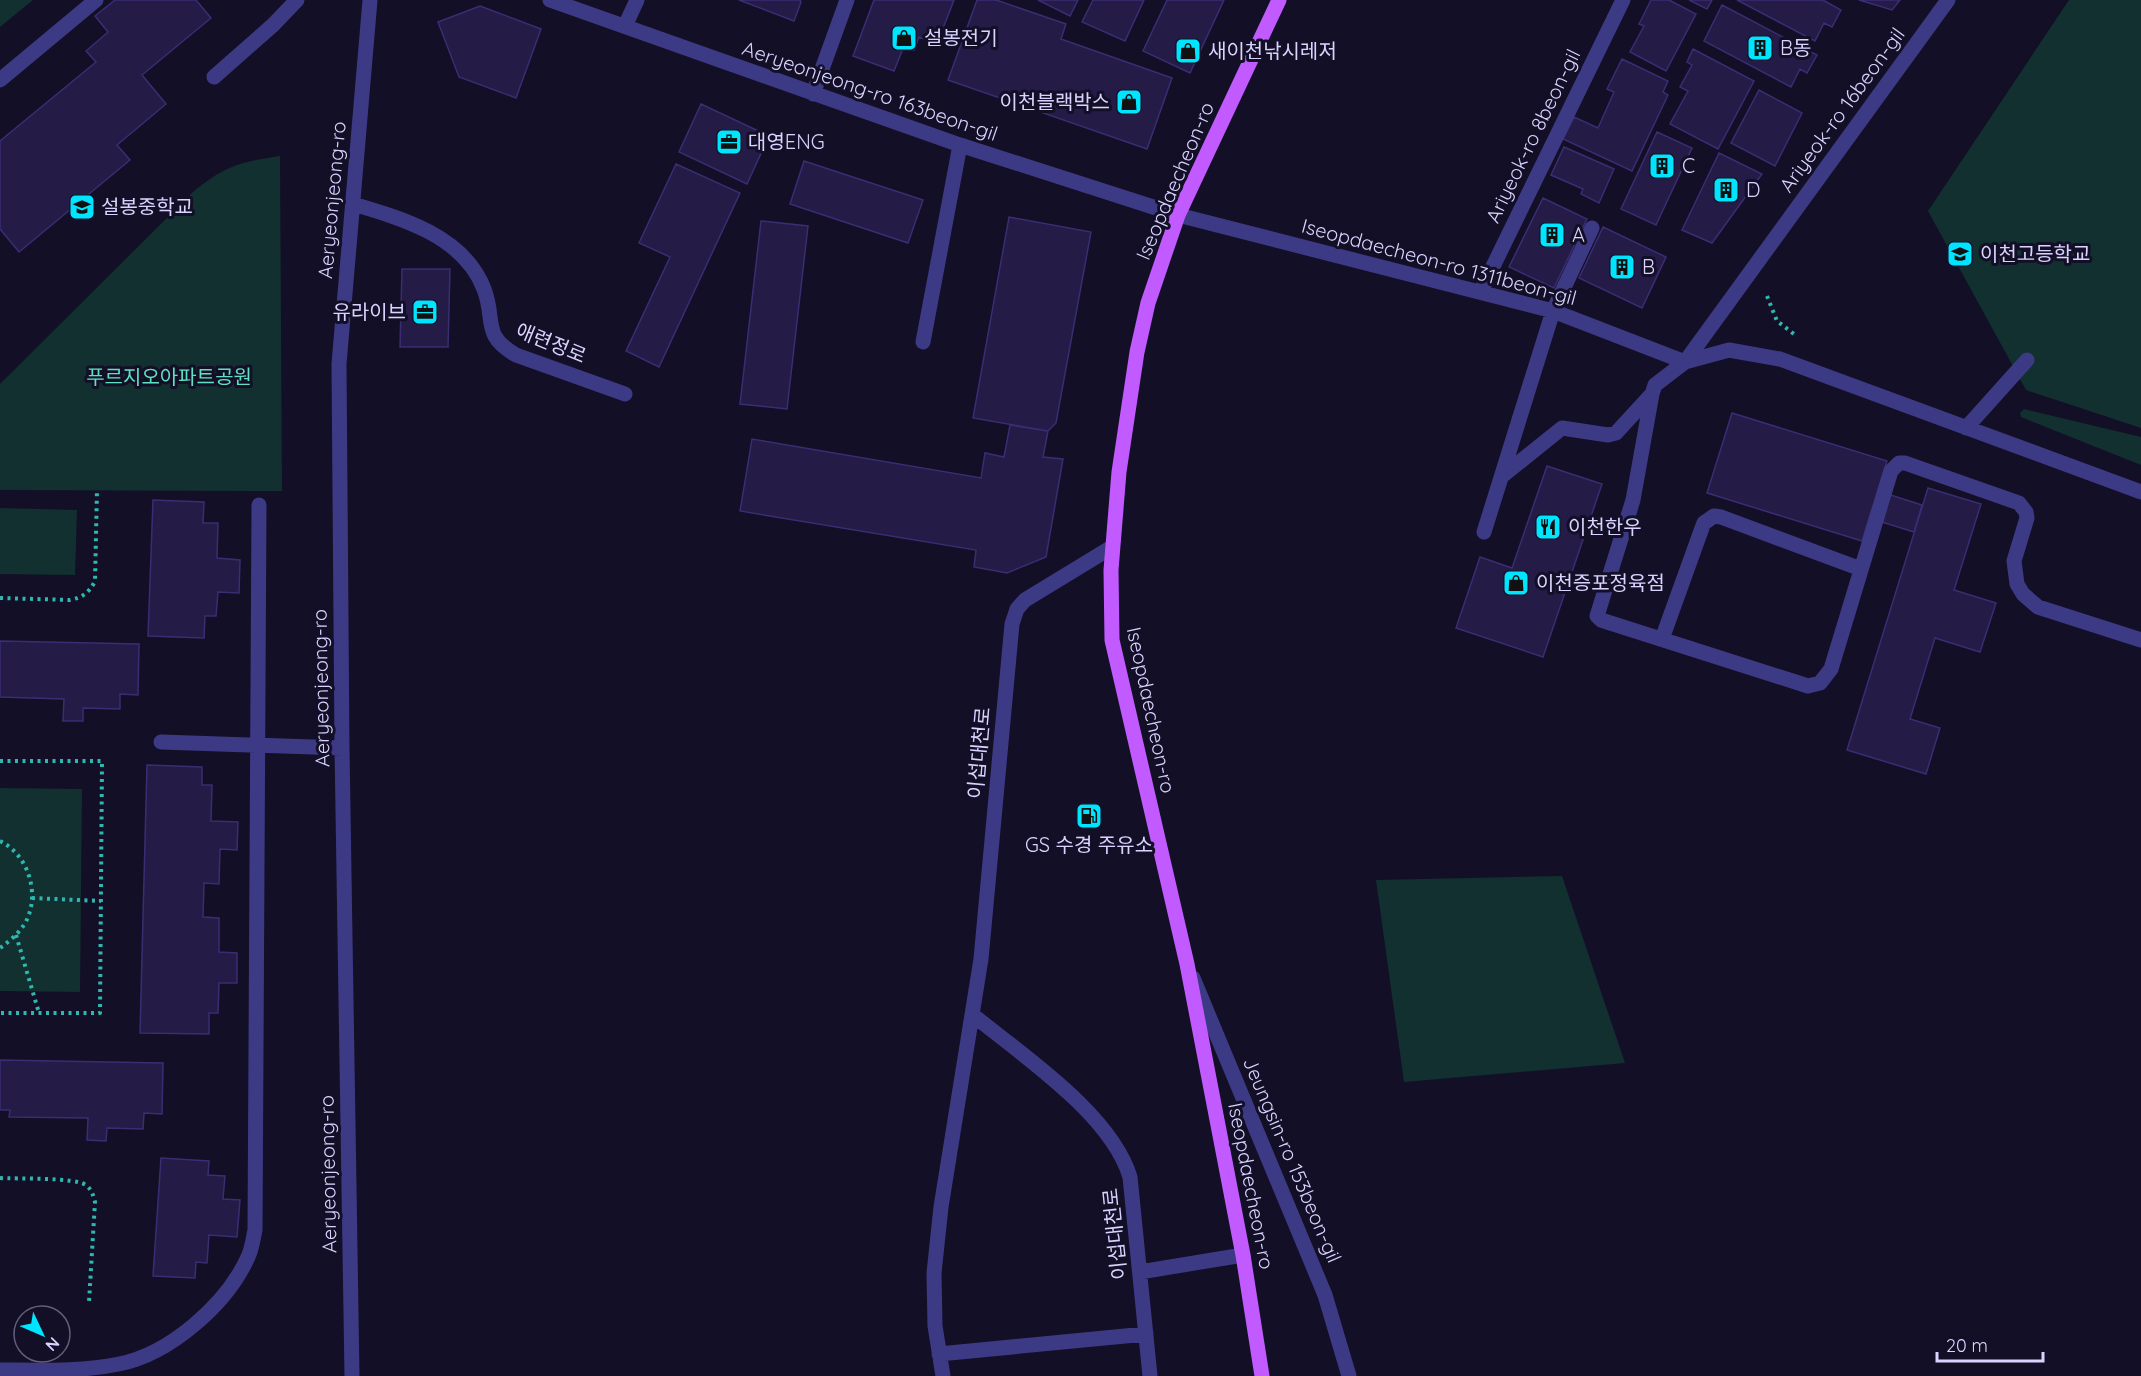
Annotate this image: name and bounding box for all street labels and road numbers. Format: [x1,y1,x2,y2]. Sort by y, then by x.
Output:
street label: Ariyeok-ro 16beon-gil [1774,23,1910,197]
street label: Aeryeonjeong-ro 163beon-gil [739,35,1001,146]
street label: Ariyeok-ro 8beon-gil [1480,45,1585,227]
street label: Iseopdaecheon-ro [1130,98,1219,264]
street label: Aeryeonjeong-ro [312,120,351,280]
street label: Iseopdaecheon-ro 1311beon-gil [1299,213,1579,310]
street label: 애련정로 [512,317,590,368]
street label: Aeryeonjeong-ro [307,609,334,767]
street label: Iseopdaecheon-ro [1122,625,1181,795]
street label: 이섭대천로 [962,706,995,800]
street label: Jeungsin-ro 153beon-gil [1238,1053,1347,1266]
street label: Aeryeonjeong-ro [314,1095,341,1253]
street label: Iseopdaecheon-ro [1223,1100,1280,1271]
street label: 이섭대천로 [1097,1187,1132,1281]

